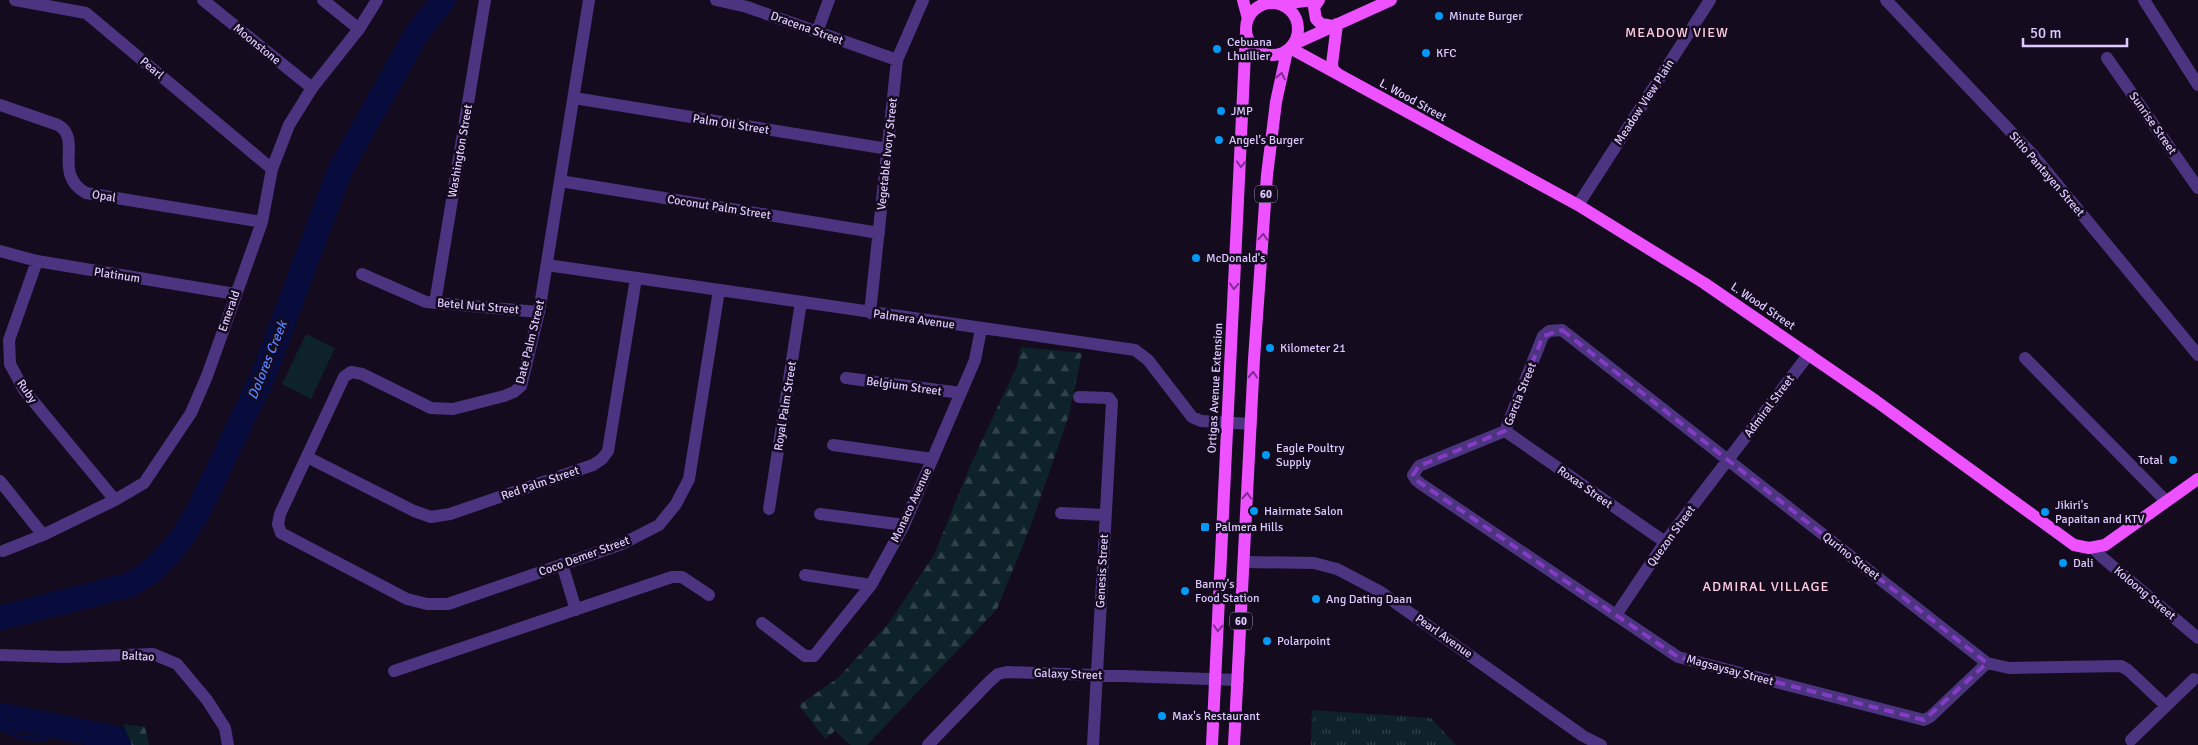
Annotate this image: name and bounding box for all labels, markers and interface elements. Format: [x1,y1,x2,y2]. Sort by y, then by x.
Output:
street label: Dracena Street [768,8,845,49]
place label: Minute Burger [1449,9,1523,24]
marker: Minute Burger [1433,10,1445,22]
scale bar [2023,15,2127,47]
street label: Moonstone [230,21,283,68]
district label: MEADOW VIEW [1625,24,1729,41]
text: 50 m [2030,24,2061,42]
place label: Cebuana Lhuillier [1227,35,1272,64]
marker: Cebuana Lhuillier [1211,43,1223,55]
place label: KFC [1436,46,1457,61]
marker: KFC [1420,47,1432,59]
street label: Pearl [137,54,167,83]
street label: Meadow View Plain [1611,57,1678,148]
one-way arrow [1275,72,1285,81]
street label: L. Wood Street [1377,76,1449,125]
street label: Sunrise Street [2126,89,2180,157]
street label: Vegetable Ivory Street [874,97,901,211]
street label: Washington Street [445,103,476,199]
place label: JMP [1231,104,1253,119]
marker: JMP [1215,105,1227,117]
street label: Palm Oil Street [692,111,770,138]
street label: Sitio Pantayen Street [2006,129,2088,220]
place label: Angel's Burger [1229,133,1304,148]
marker: Angel's Burger [1213,134,1225,146]
one-way arrow [1236,160,1247,168]
road number: 60 [1255,185,1277,202]
street label: Opal [91,187,117,206]
street label: Coconut Palm Street [666,192,772,223]
one-way arrow [1258,233,1269,241]
place label: McDonald's [1206,251,1266,266]
marker: McDonald's [1190,252,1202,264]
street label: Platinum [93,264,141,287]
street label: L. Wood Street [1728,279,1798,333]
one-way arrow [1229,283,1240,291]
street label: Emerald [215,289,243,334]
street label: Betel Nut Street [436,295,520,318]
street label: Date Palm Street [513,299,548,386]
street label: Palmera Avenue [872,306,956,333]
water label: Dolores Creek [244,317,292,402]
street label: Ortigas Avenue Extension [1205,322,1226,454]
place label: Kilometer 21 [1280,341,1346,356]
marker: Kilometer 21 [1264,342,1276,354]
street label: Royal Palm Street [771,360,800,452]
street label: Garcia Street [1501,360,1540,428]
one-way arrow [1248,371,1259,379]
street label: Admiral Street [1741,372,1798,440]
street label: Belgium Street [865,374,943,399]
street label: Ruby [13,377,40,406]
place label: Eagle Poultry Supply [1276,441,1345,470]
marker: Eagle Poultry Supply [1260,449,1272,461]
place label: Total [2138,453,2163,468]
marker: Total [2167,454,2179,466]
street label: Red Palm Street [499,463,581,504]
street label: Roxas Street [1554,463,1615,512]
street label: Monaco Avenue [888,466,935,545]
one-way arrow [1242,492,1253,500]
place label: Jikiri's Papaitan and KTV [2055,498,2144,527]
street label: Quezon Street [1644,503,1699,570]
place label: Hairmate Salon [1264,504,1343,519]
marker: Hairmate Salon [1248,505,1260,517]
marker: Jikiri's Papaitan and KTV [2039,506,2051,518]
place label: Palmera Hills [1215,520,1283,535]
marker: Palmera Hills [1199,521,1211,533]
street label: Qurino Street [1819,529,1882,584]
street label: Coco Demer Street [537,533,632,580]
street label: Genesis Street [1093,534,1112,608]
place label: Dali [2073,556,2093,571]
marker: Dali [2057,557,2069,569]
street label: Koloong Street [2111,563,2179,624]
place label: Banny's Food Station [1195,577,1260,606]
district label: ADMIRAL VILLAGE [1702,578,1830,595]
marker: Banny's Food Station [1179,585,1191,597]
place label: Ang Dating Daan [1326,592,1412,607]
marker: Ang Dating Daan [1310,593,1322,605]
street label: Pearl Avenue [1412,611,1475,662]
road number: 60 [1230,612,1252,630]
one-way arrow [1212,624,1223,632]
place label: Polarpoint [1277,634,1330,649]
marker: Polarpoint [1261,635,1273,647]
street label: Baltao [121,648,155,665]
street label: Magsaysay Street [1685,652,1775,689]
street label: Galaxy Street [1034,666,1102,683]
place label: Max's Restaurant [1172,709,1260,724]
marker: Max's Restaurant [1156,710,1168,722]

